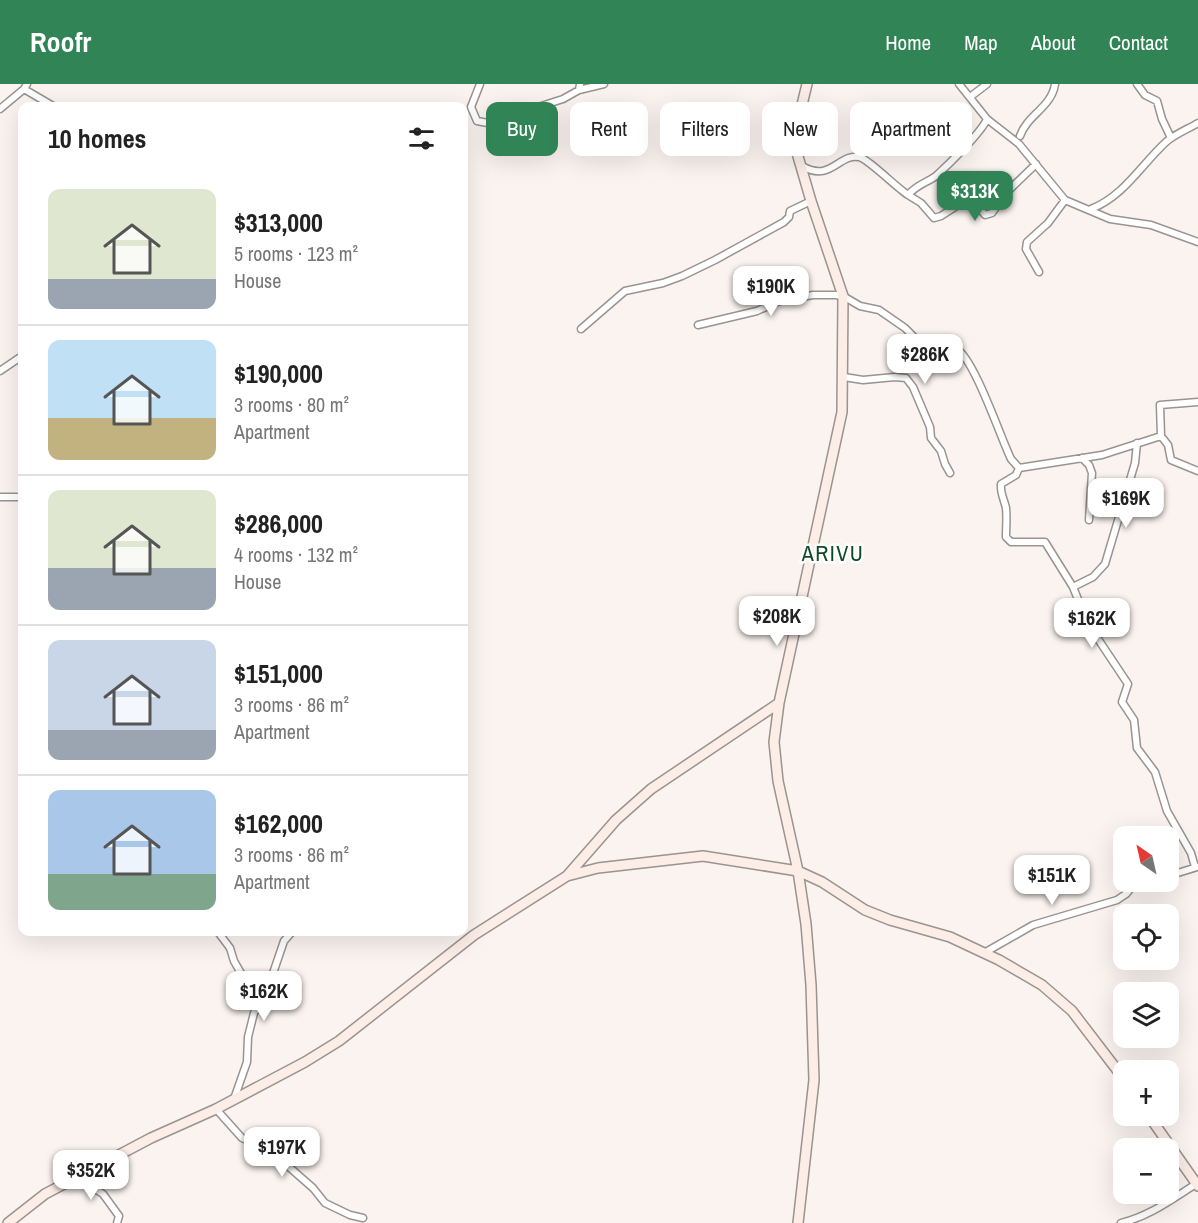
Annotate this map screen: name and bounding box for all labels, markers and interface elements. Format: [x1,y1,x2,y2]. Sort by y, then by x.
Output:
text: Roofr [30,23,91,61]
text: Home [885,28,931,57]
text: Map [964,28,998,57]
text: About [1031,28,1076,57]
text: Contact [1109,28,1168,57]
chip: Buy [486,102,558,156]
chip: Rent [570,102,648,156]
chip: Filters [660,102,750,156]
chip: New [762,102,838,156]
chip: Apartment [850,102,972,156]
text: 10 homes [48,121,146,156]
icon: filters [405,122,438,155]
pin: $313K [933,171,1017,222]
text: $313K [951,177,999,204]
text: $313,000 [234,205,323,240]
icon: home [96,213,168,285]
text: 5 rooms · 123 m² [234,240,358,267]
pin: $190K [729,266,813,317]
text: House [234,267,281,294]
text: $190K [747,272,795,299]
pin: $286K [883,334,967,385]
text: $286K [901,340,949,367]
text: $190,000 [234,356,323,391]
icon: home [96,364,168,436]
text: 3 rooms · 80 m² [234,391,349,418]
text: Apartment [234,418,310,445]
pin: $169K [1084,478,1168,529]
text: $169K [1102,484,1150,511]
text: $286,000 [234,506,323,541]
icon: home [96,514,168,586]
district label: ARIVU [801,538,864,568]
text: 4 rooms · 132 m² [234,541,358,568]
text: House [234,568,281,595]
pin: $208K [735,596,819,647]
pin: $162K [1050,598,1134,649]
text: $208K [753,602,801,629]
text: $162K [1068,604,1116,631]
text: $151,000 [234,656,323,691]
icon: home [96,664,168,736]
text: 3 rooms · 86 m² [234,691,349,718]
text: Apartment [234,718,310,745]
text: $162,000 [234,806,323,841]
icon: home [96,814,168,886]
north arrow [1113,826,1179,892]
map controls [1113,826,1179,1204]
text: 3 rooms · 86 m² [234,841,349,868]
pin: $151K [1010,855,1094,906]
text: $151K [1028,861,1076,888]
text: Apartment [234,868,310,895]
button: locate [1113,904,1179,970]
pin: $162K [222,971,306,1022]
text: $162K [240,977,288,1004]
button: layers [1113,982,1179,1048]
button: + [1113,1060,1179,1126]
pin: $197K [240,1127,324,1178]
text: $197K [258,1133,306,1160]
button: − [1113,1138,1179,1204]
pin: $352K [49,1150,133,1201]
text: $352K [67,1156,115,1183]

